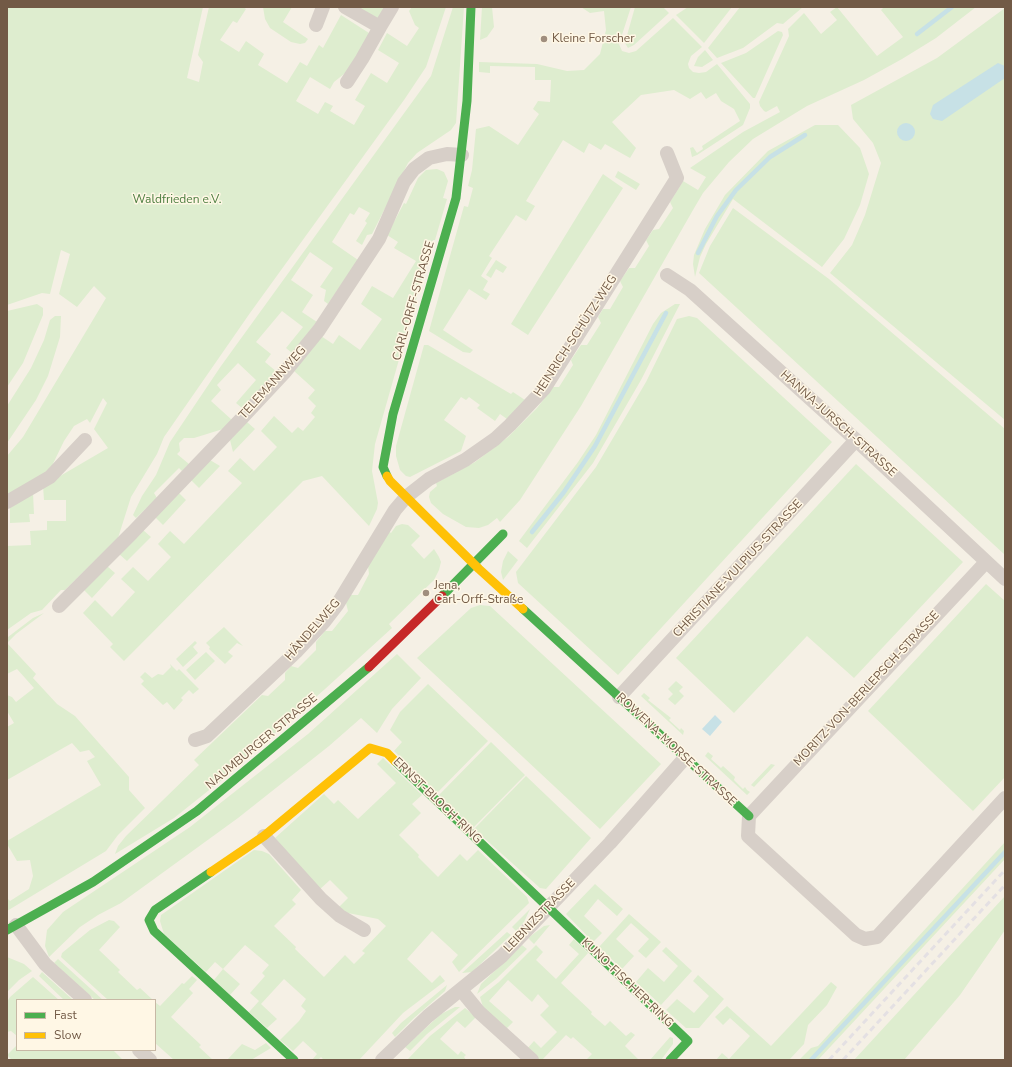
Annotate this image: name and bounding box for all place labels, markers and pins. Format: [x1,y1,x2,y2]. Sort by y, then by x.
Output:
place label: Kleine Forscher [552,32,635,46]
marker: Kleine Forscher [539,34,549,44]
place label: Jena, Carl-Orff-Straße [434,579,523,607]
marker: Jena, Carl-Orff-Straße [421,588,431,598]

